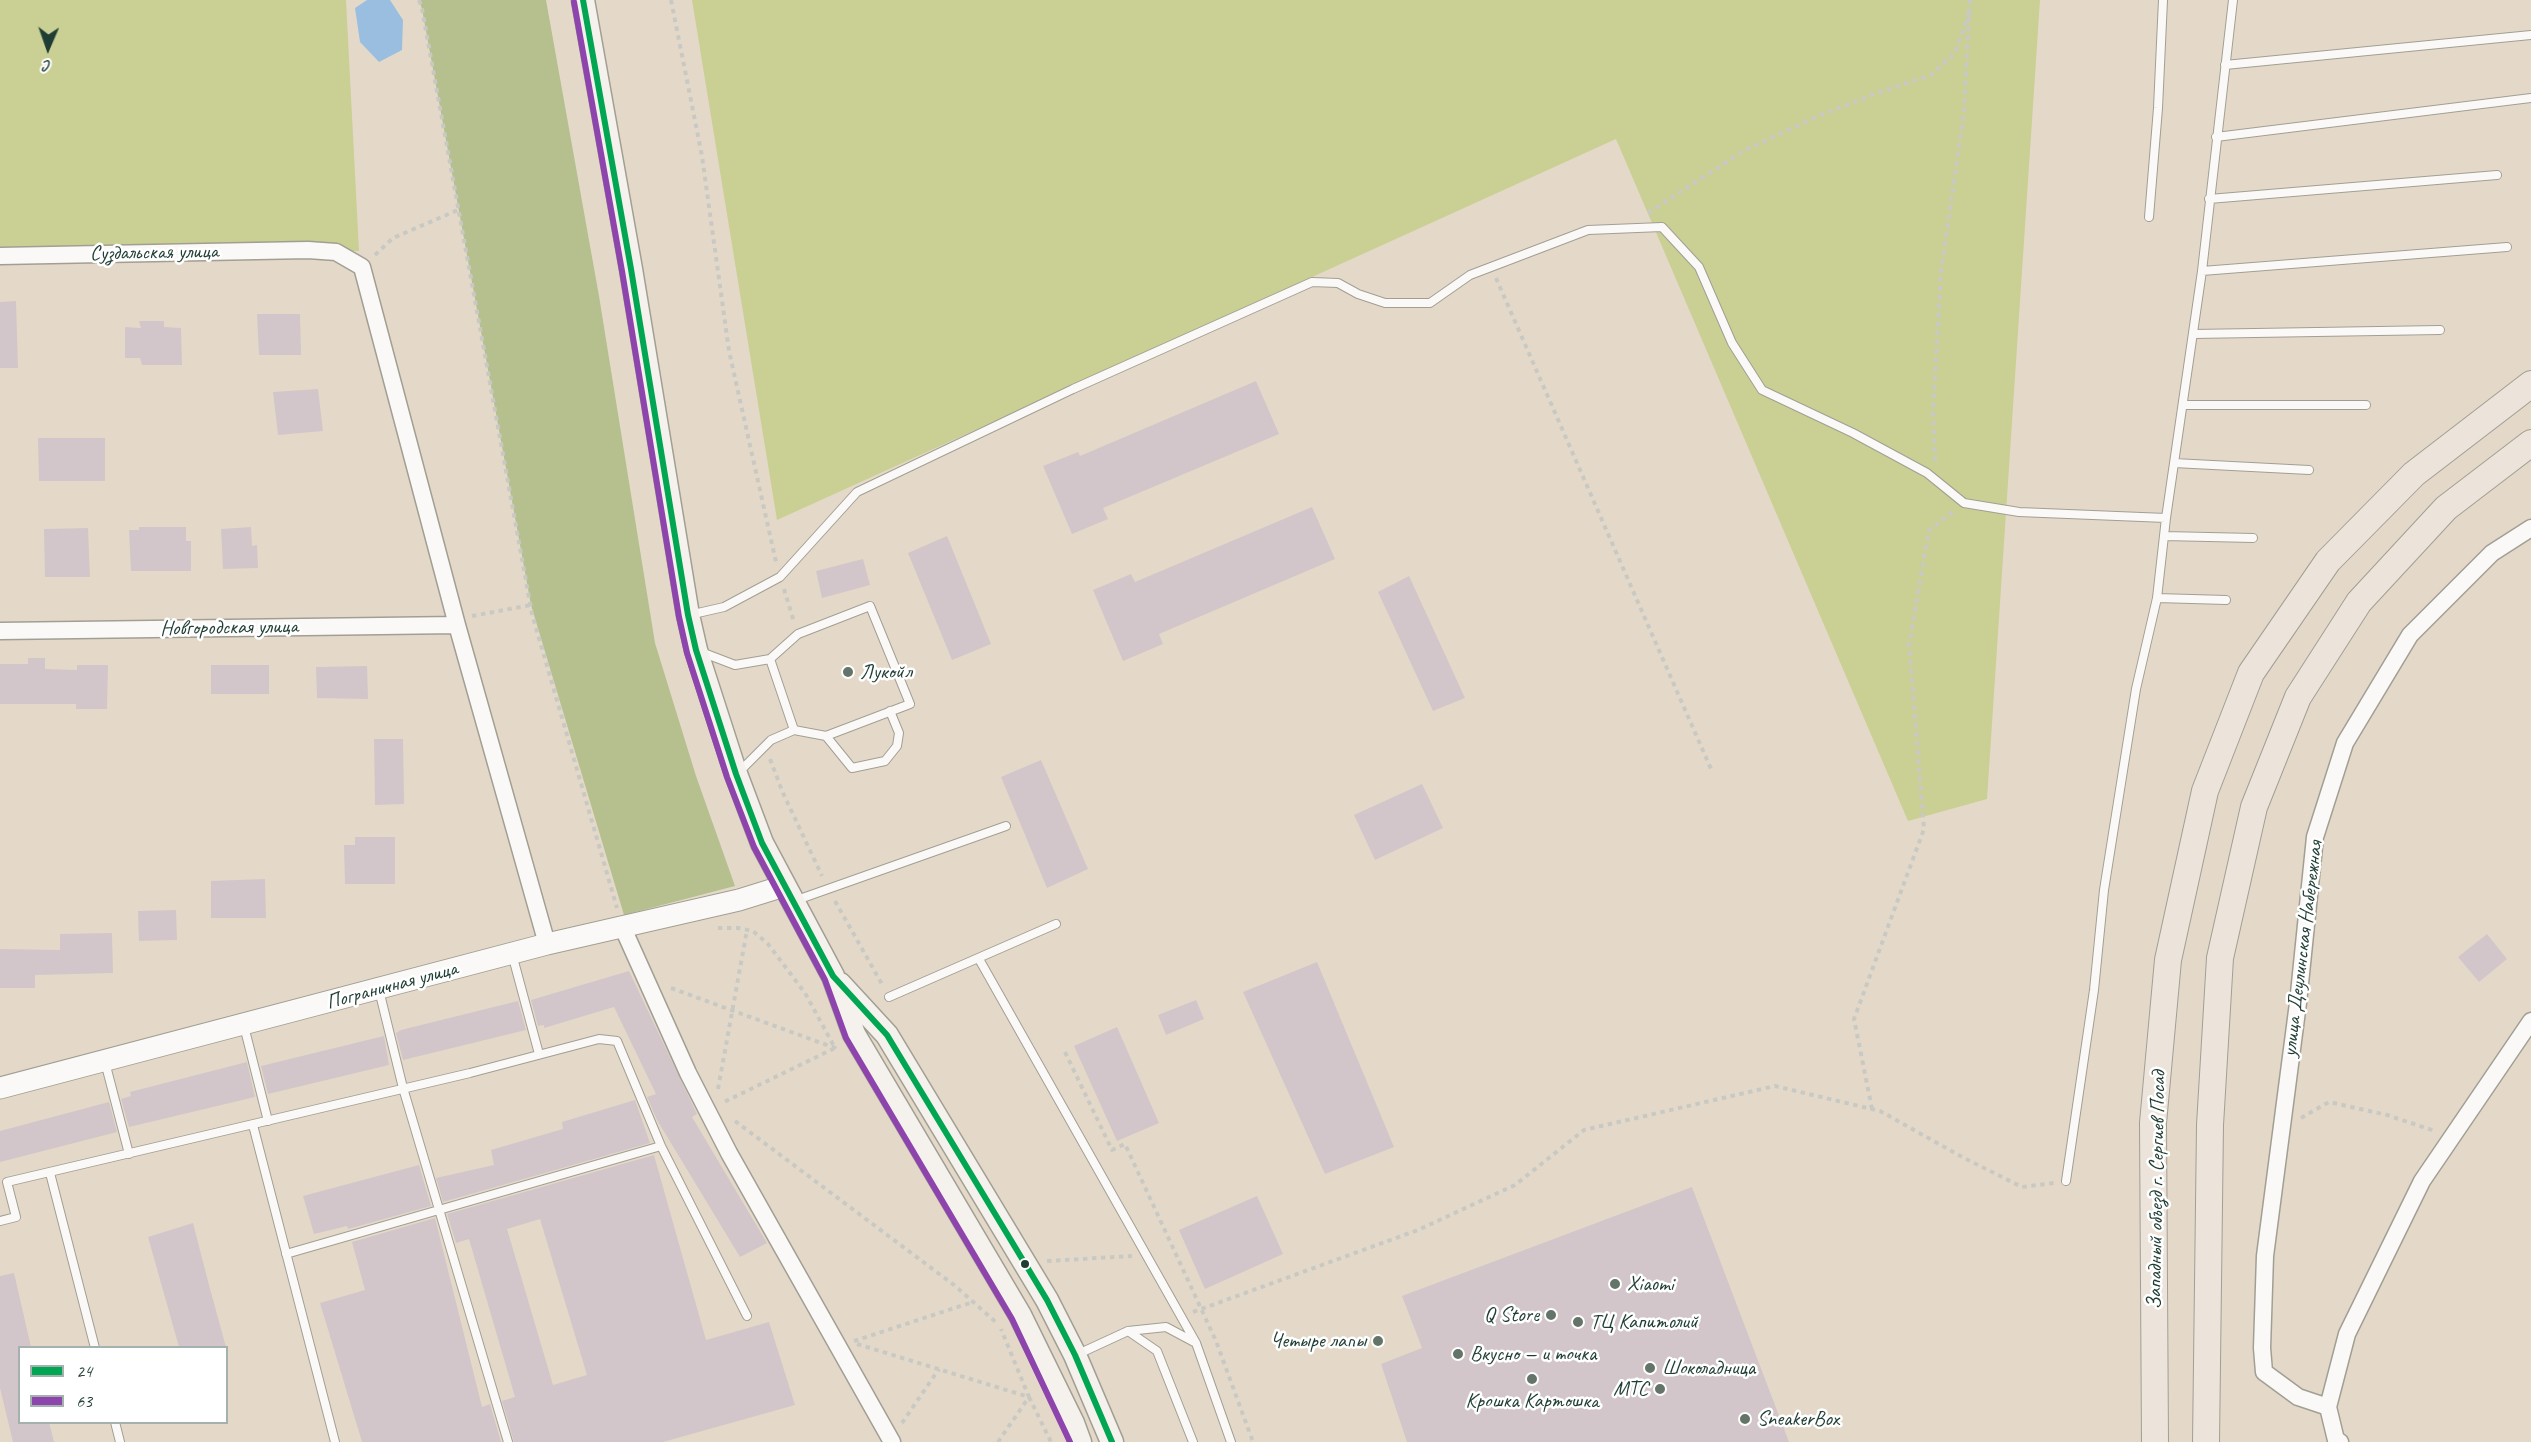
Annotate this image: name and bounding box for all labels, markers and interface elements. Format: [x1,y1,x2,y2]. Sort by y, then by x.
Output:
north arrow [18,18,78,78]
text: С [43,56,52,76]
street label: Суздальская улица [90,239,218,267]
street label: Новгородская улица [160,614,298,642]
place label: Лукойл [860,659,912,685]
marker: Лукойл [841,665,855,679]
street label: улица Деулинская Набережная [2277,840,2329,1058]
street label: Пограничная улица [324,956,460,1016]
street label: Западный объезд г. Сергиев Посад [2142,1070,2172,1310]
unlabelled marker [1019,1258,1031,1270]
place label: Xiaomi [1627,1271,1674,1297]
marker: Xiaomi [1608,1277,1622,1291]
place label: Q Store [1484,1302,1539,1328]
marker: Q Store [1544,1308,1558,1322]
place label: ТЦ Капитолий [1590,1309,1698,1335]
marker: ТЦ Капитолий [1571,1315,1585,1329]
place label: Четыре лапы [1270,1328,1366,1354]
marker: Четыре лапы [1371,1334,1385,1348]
place label: Вкусно — и точка [1470,1341,1596,1367]
legend [18,1346,228,1424]
marker: Вкусно — и точка [1451,1347,1465,1361]
place label: Шоколадница [1662,1355,1755,1381]
text: 24 [76,1360,92,1382]
marker: Шоколадница [1643,1361,1657,1375]
marker: Крошка Картошка [1525,1372,1539,1386]
place label: МТС [1613,1376,1648,1402]
marker: МТС [1653,1382,1667,1396]
place label: Крошка Картошка [1465,1388,1599,1414]
text: 63 [76,1390,92,1412]
place label: SneakerBox [1757,1406,1839,1432]
marker: SneakerBox [1738,1412,1752,1426]

